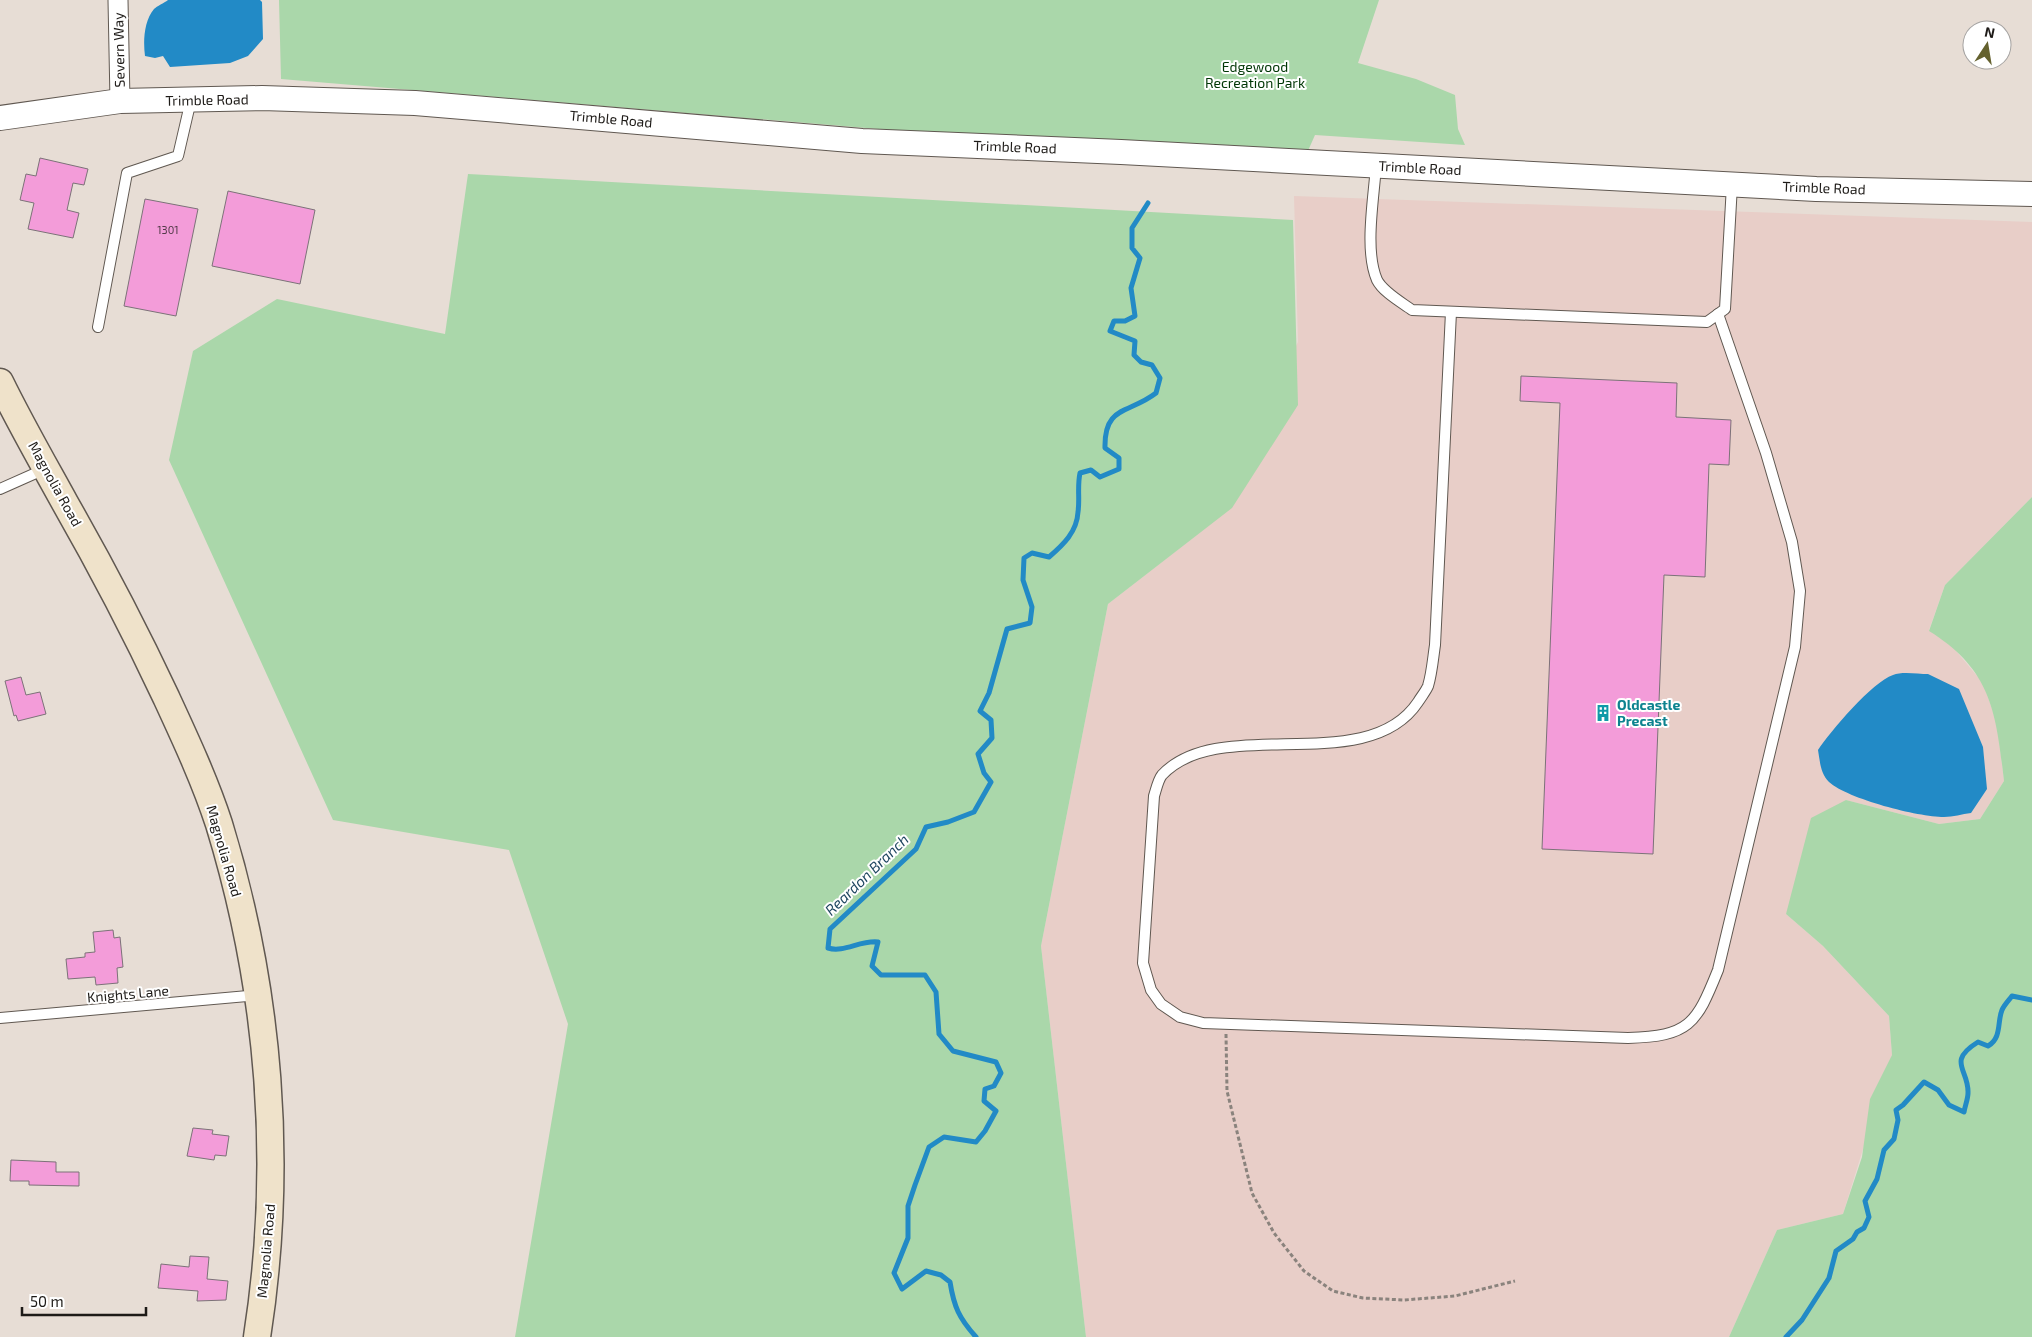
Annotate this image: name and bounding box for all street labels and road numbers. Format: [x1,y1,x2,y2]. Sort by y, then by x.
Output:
street label: Severn Way [109,12,128,88]
street label: Trimble Road [165,90,249,109]
street label: Trimble Road [569,106,653,131]
street label: Trimble Road [973,137,1057,156]
street label: Trimble Road [1378,157,1462,178]
street label: Trimble Road [1782,178,1866,197]
street label: Magnolia Road [25,438,86,529]
street label: Magnolia Road [203,803,246,899]
street label: Knights Lane [86,981,170,1006]
street label: Magnolia Road [253,1203,278,1299]

